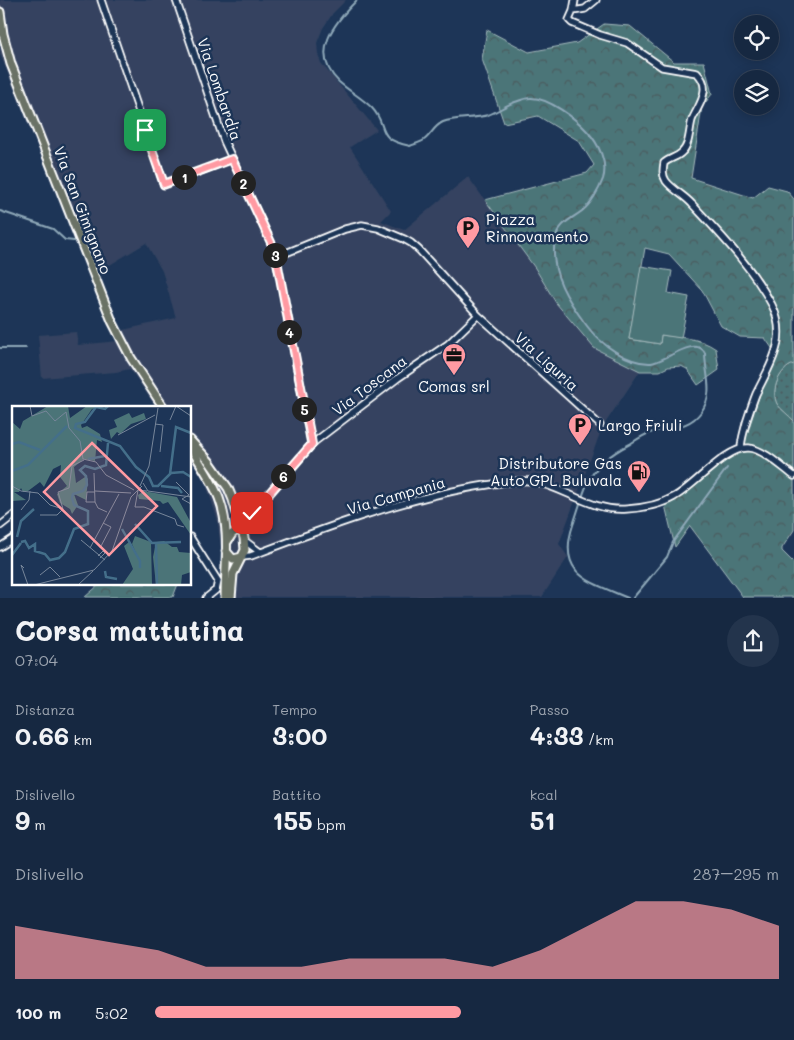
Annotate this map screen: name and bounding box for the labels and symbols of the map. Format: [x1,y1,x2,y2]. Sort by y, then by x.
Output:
street label: Via Lombardia [193,35,247,143]
pin [124,109,166,151]
street label: Via San Gimignano [49,143,117,277]
pin: 1 [172,164,196,190]
pin: 2 [230,170,256,196]
place label: Piazza Rinnovamento [486,209,588,246]
parking icon: Piazza Rinnovamento [455,215,481,249]
pin: 3 [262,242,288,268]
pin: 4 [276,320,302,344]
street label: Via Liguria [511,327,583,395]
office icon: Comas srl [441,342,467,376]
street label: Via Toscana [328,350,410,420]
place label: Comas srl [418,376,490,396]
pin: 5 [292,396,316,422]
inset map [12,406,191,585]
parking icon: Largo Friuli [567,412,593,446]
place label: Largo Friuli [598,415,682,435]
place label: Distributore Gas Auto GPL Buluvala [490,453,622,490]
fuel station icon: Distributore Gas Auto GPL Buluvala [626,459,652,493]
pin: 6 [270,464,296,488]
street label: Via Campania [345,471,447,519]
pin [231,492,273,534]

